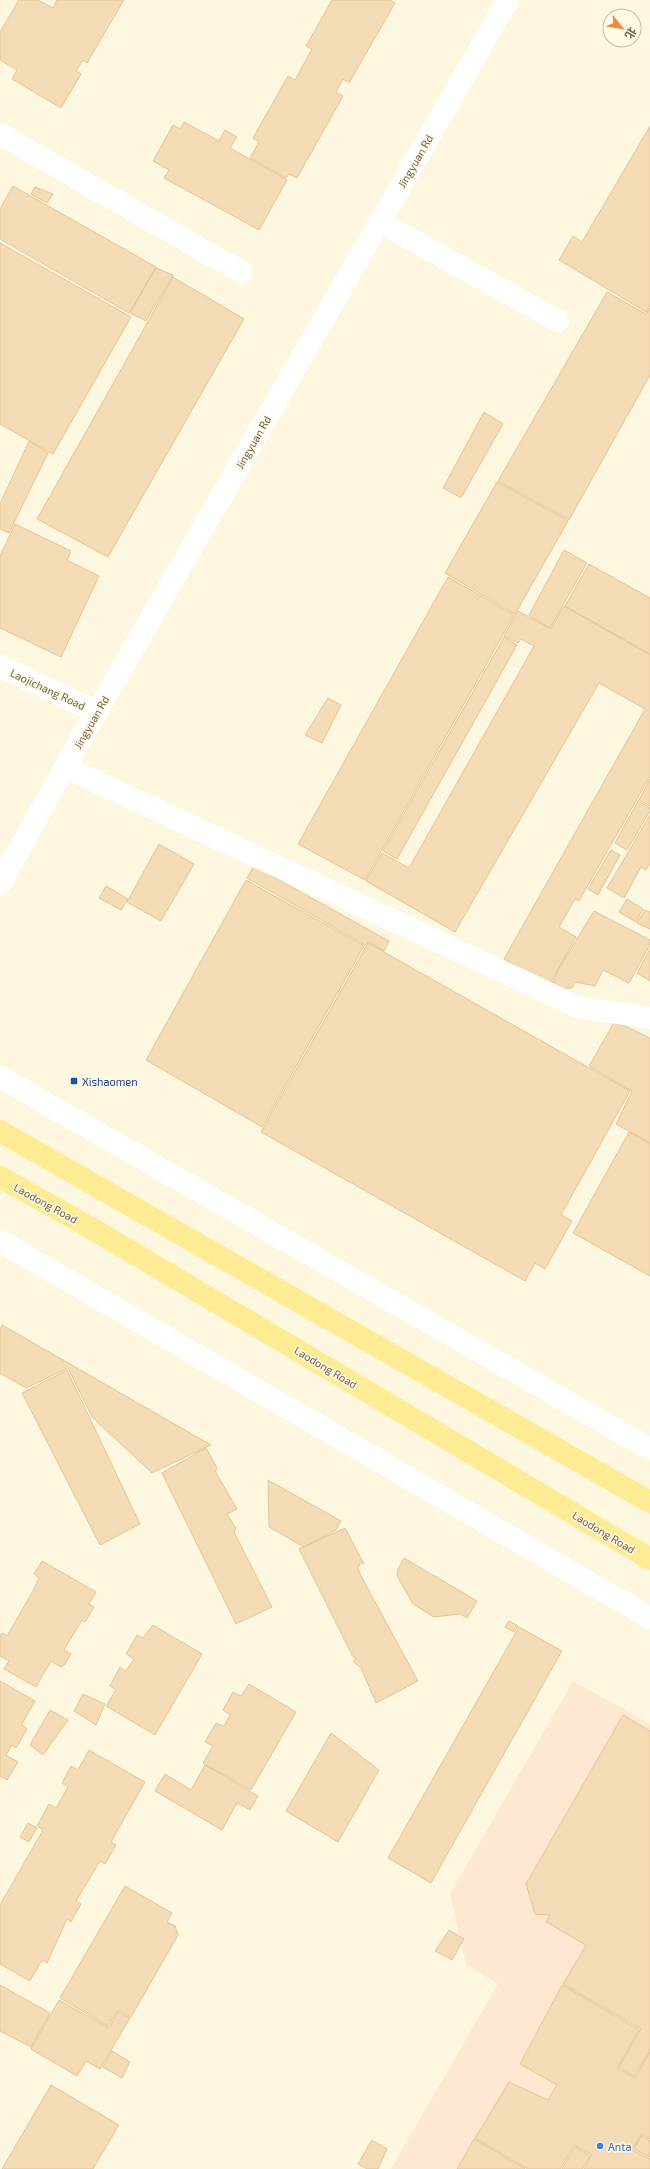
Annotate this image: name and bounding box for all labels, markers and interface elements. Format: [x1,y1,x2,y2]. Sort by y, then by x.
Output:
north arrow [602,8,642,48]
text: 北 [623,25,639,41]
street label: Jingyuan Rd [395,132,435,190]
street label: Jingyuan Rd [233,413,273,471]
street label: Laojichang Road [8,666,88,713]
street label: Jingyuan Rd [71,693,111,751]
place label: Xishaomen [82,1075,138,1088]
marker: Xishaomen [69,1076,79,1086]
street label: Laodong Road [12,1180,80,1226]
street label: Laodong Road [292,1343,360,1391]
street label: Laodong Road [570,1508,638,1556]
place label: Anta [608,2140,631,2153]
marker: Anta [595,2141,605,2151]

